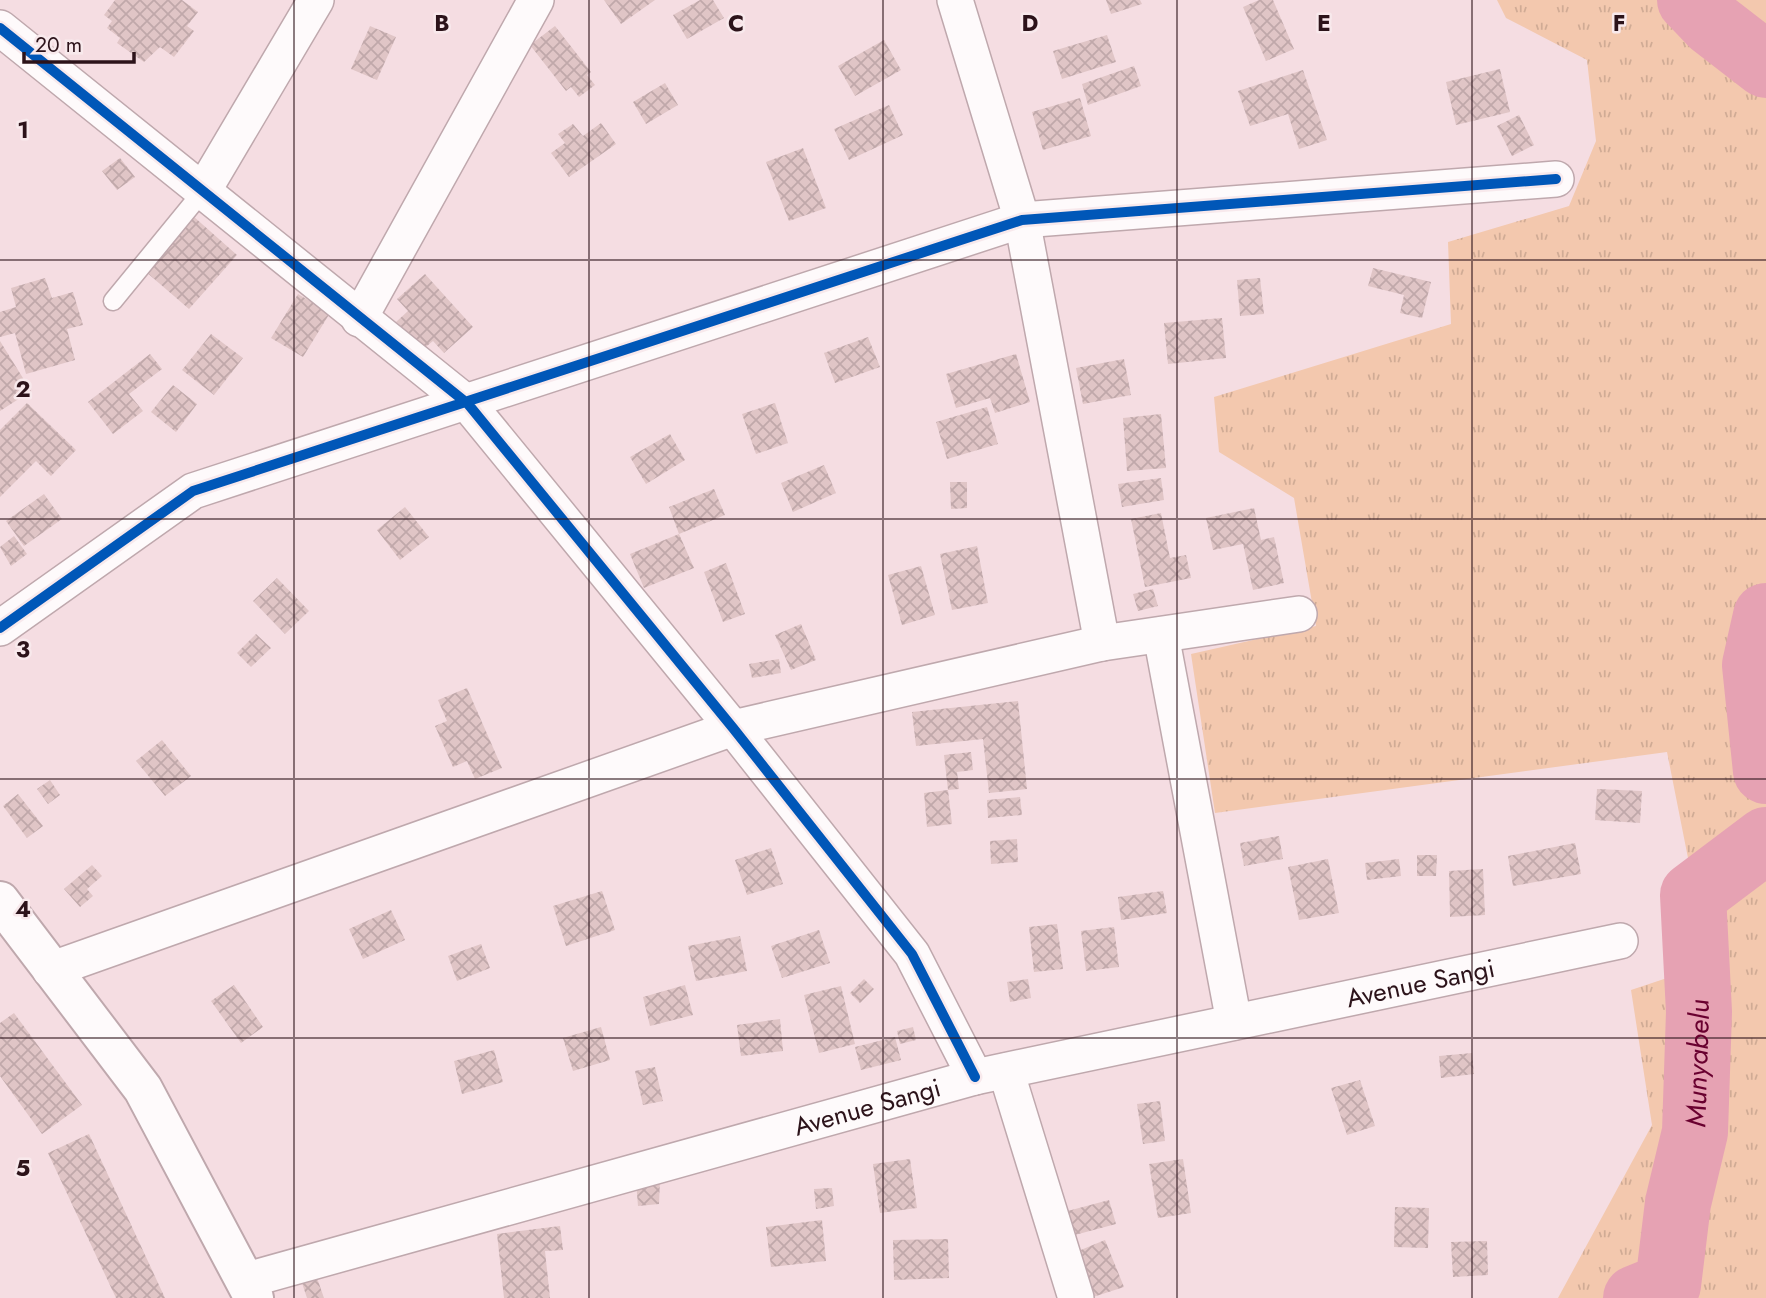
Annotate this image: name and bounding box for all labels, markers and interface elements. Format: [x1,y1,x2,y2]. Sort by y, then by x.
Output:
text: B [434,6,450,40]
text: C [728,6,744,40]
text: D [1022,6,1039,40]
text: E [1317,6,1331,40]
text: F [1613,6,1625,40]
scale bar [24,21,135,65]
text: 20 m [35,30,82,60]
text: 1 [17,113,29,147]
text: 2 [15,372,31,406]
text: 3 [16,632,30,666]
text: 4 [15,892,31,926]
street label: Avenue Sangi [1343,949,1498,1017]
water label: Munyabelu [1675,998,1720,1128]
street label: Avenue Sangi [790,1068,945,1146]
text: 5 [16,1151,30,1185]

